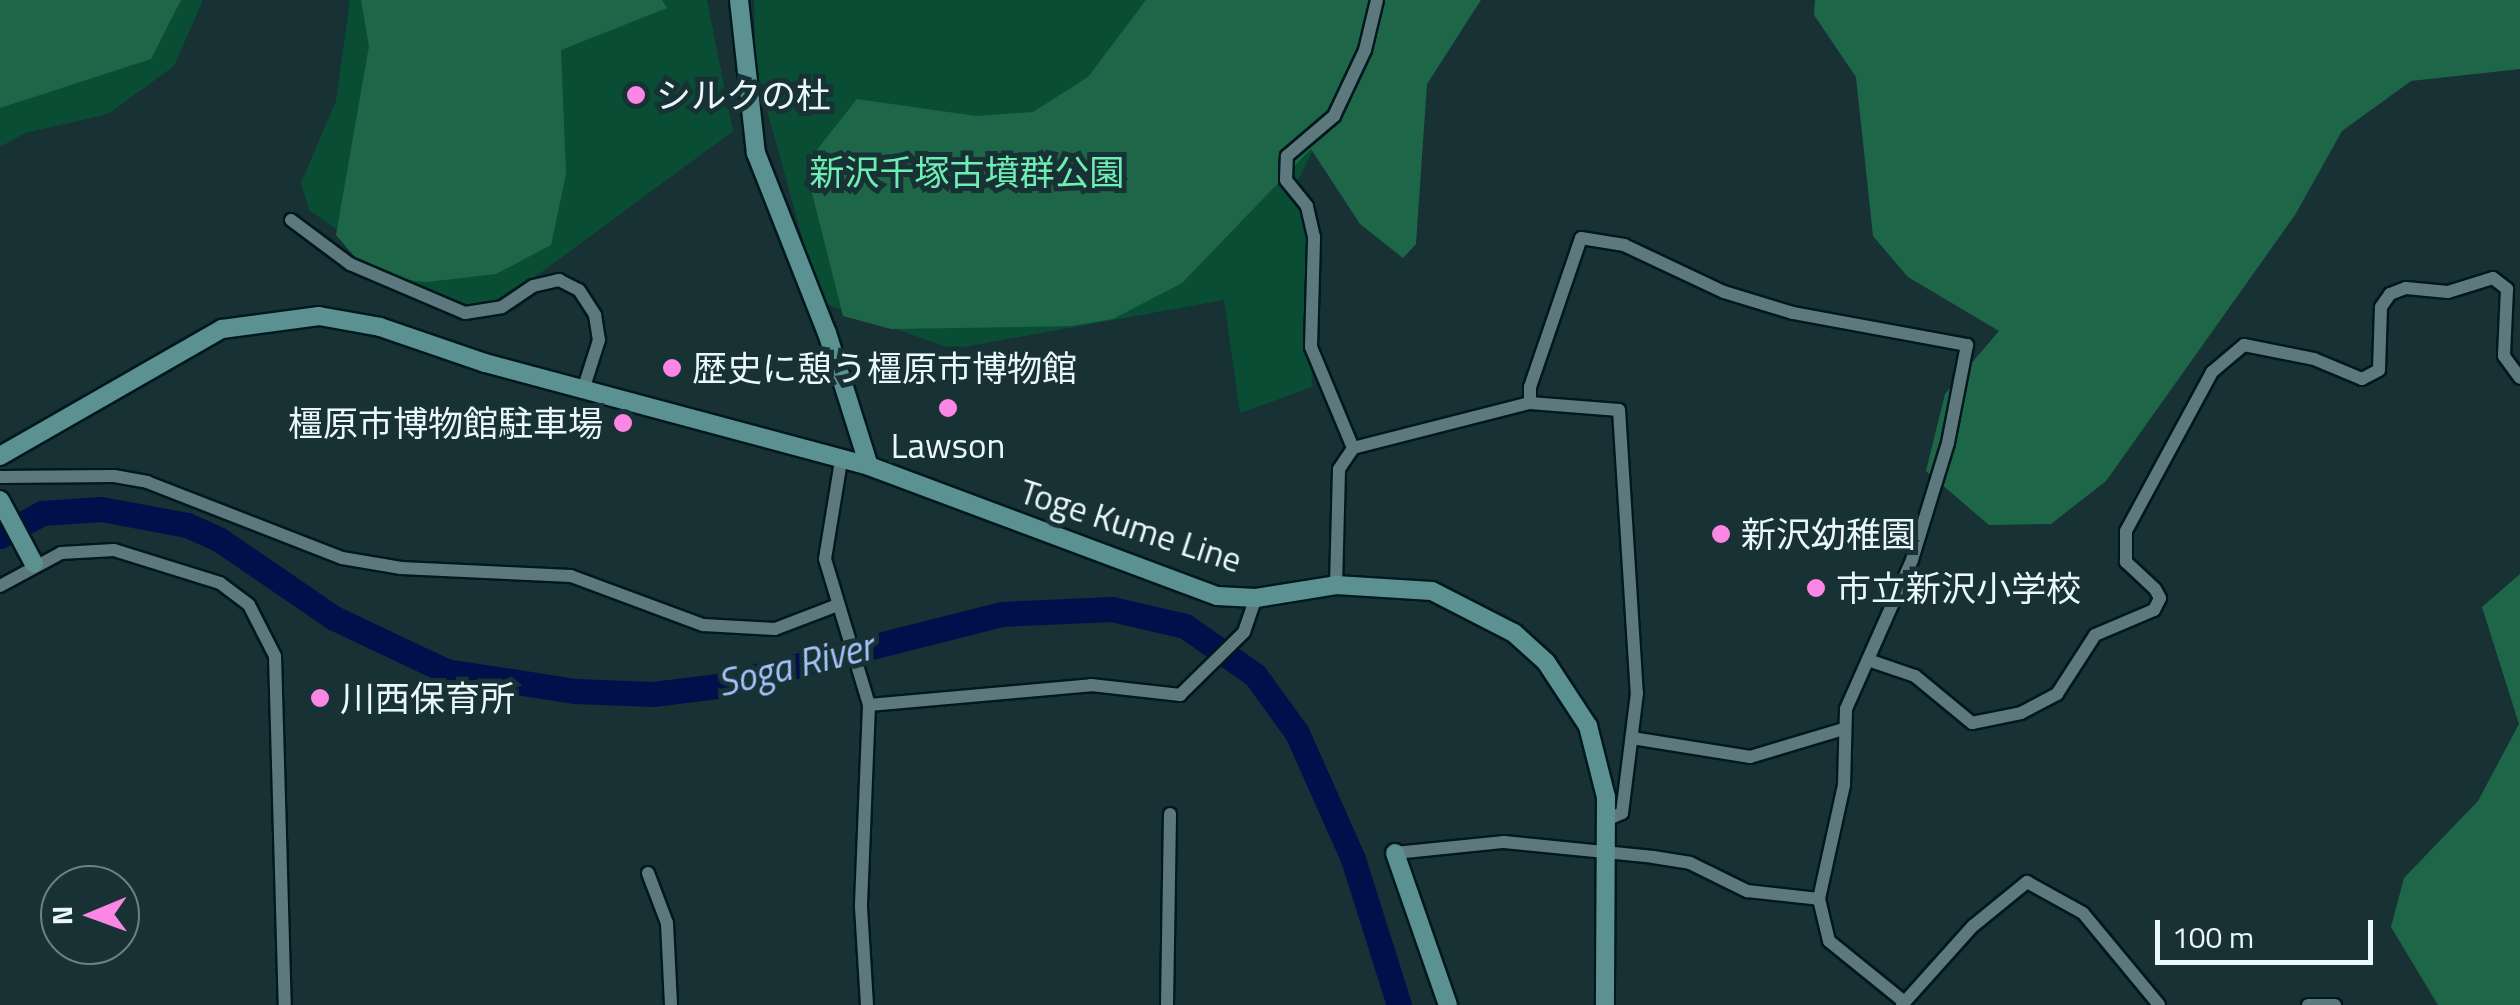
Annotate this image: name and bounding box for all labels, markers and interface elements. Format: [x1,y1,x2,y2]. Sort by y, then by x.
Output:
place label: シルクの杜 [656,74,831,116]
marker: シルクの杜 [625,84,647,106]
park label: 新沢千塚古墳群公園 [810,151,1124,193]
place label: 歴史に憩う橿原市博物館 [692,347,1077,389]
marker: 歴史に憩う橿原市博物館 [661,357,683,379]
marker: Lawson [937,397,959,419]
place label: 橿原市博物館駐車場 [288,402,603,444]
marker: 橿原市博物館駐車場 [612,412,634,434]
place label: Lawson [891,424,1005,466]
street label: Toge Kume Line [1015,469,1247,581]
place label: 新沢幼稚園 [1741,513,1916,555]
marker: 新沢幼稚園 [1710,523,1732,545]
place label: 市立新沢小学校 [1836,567,2081,609]
marker: 市立新沢小学校 [1805,577,1827,599]
water label: Soga River [713,624,877,706]
place label: 川西保育所 [340,677,515,719]
marker: 川西保育所 [309,687,331,709]
north arrow [40,865,140,965]
scale bar [2160,900,2378,962]
text: N [40,905,83,926]
text: 100 m [2172,914,2254,960]

